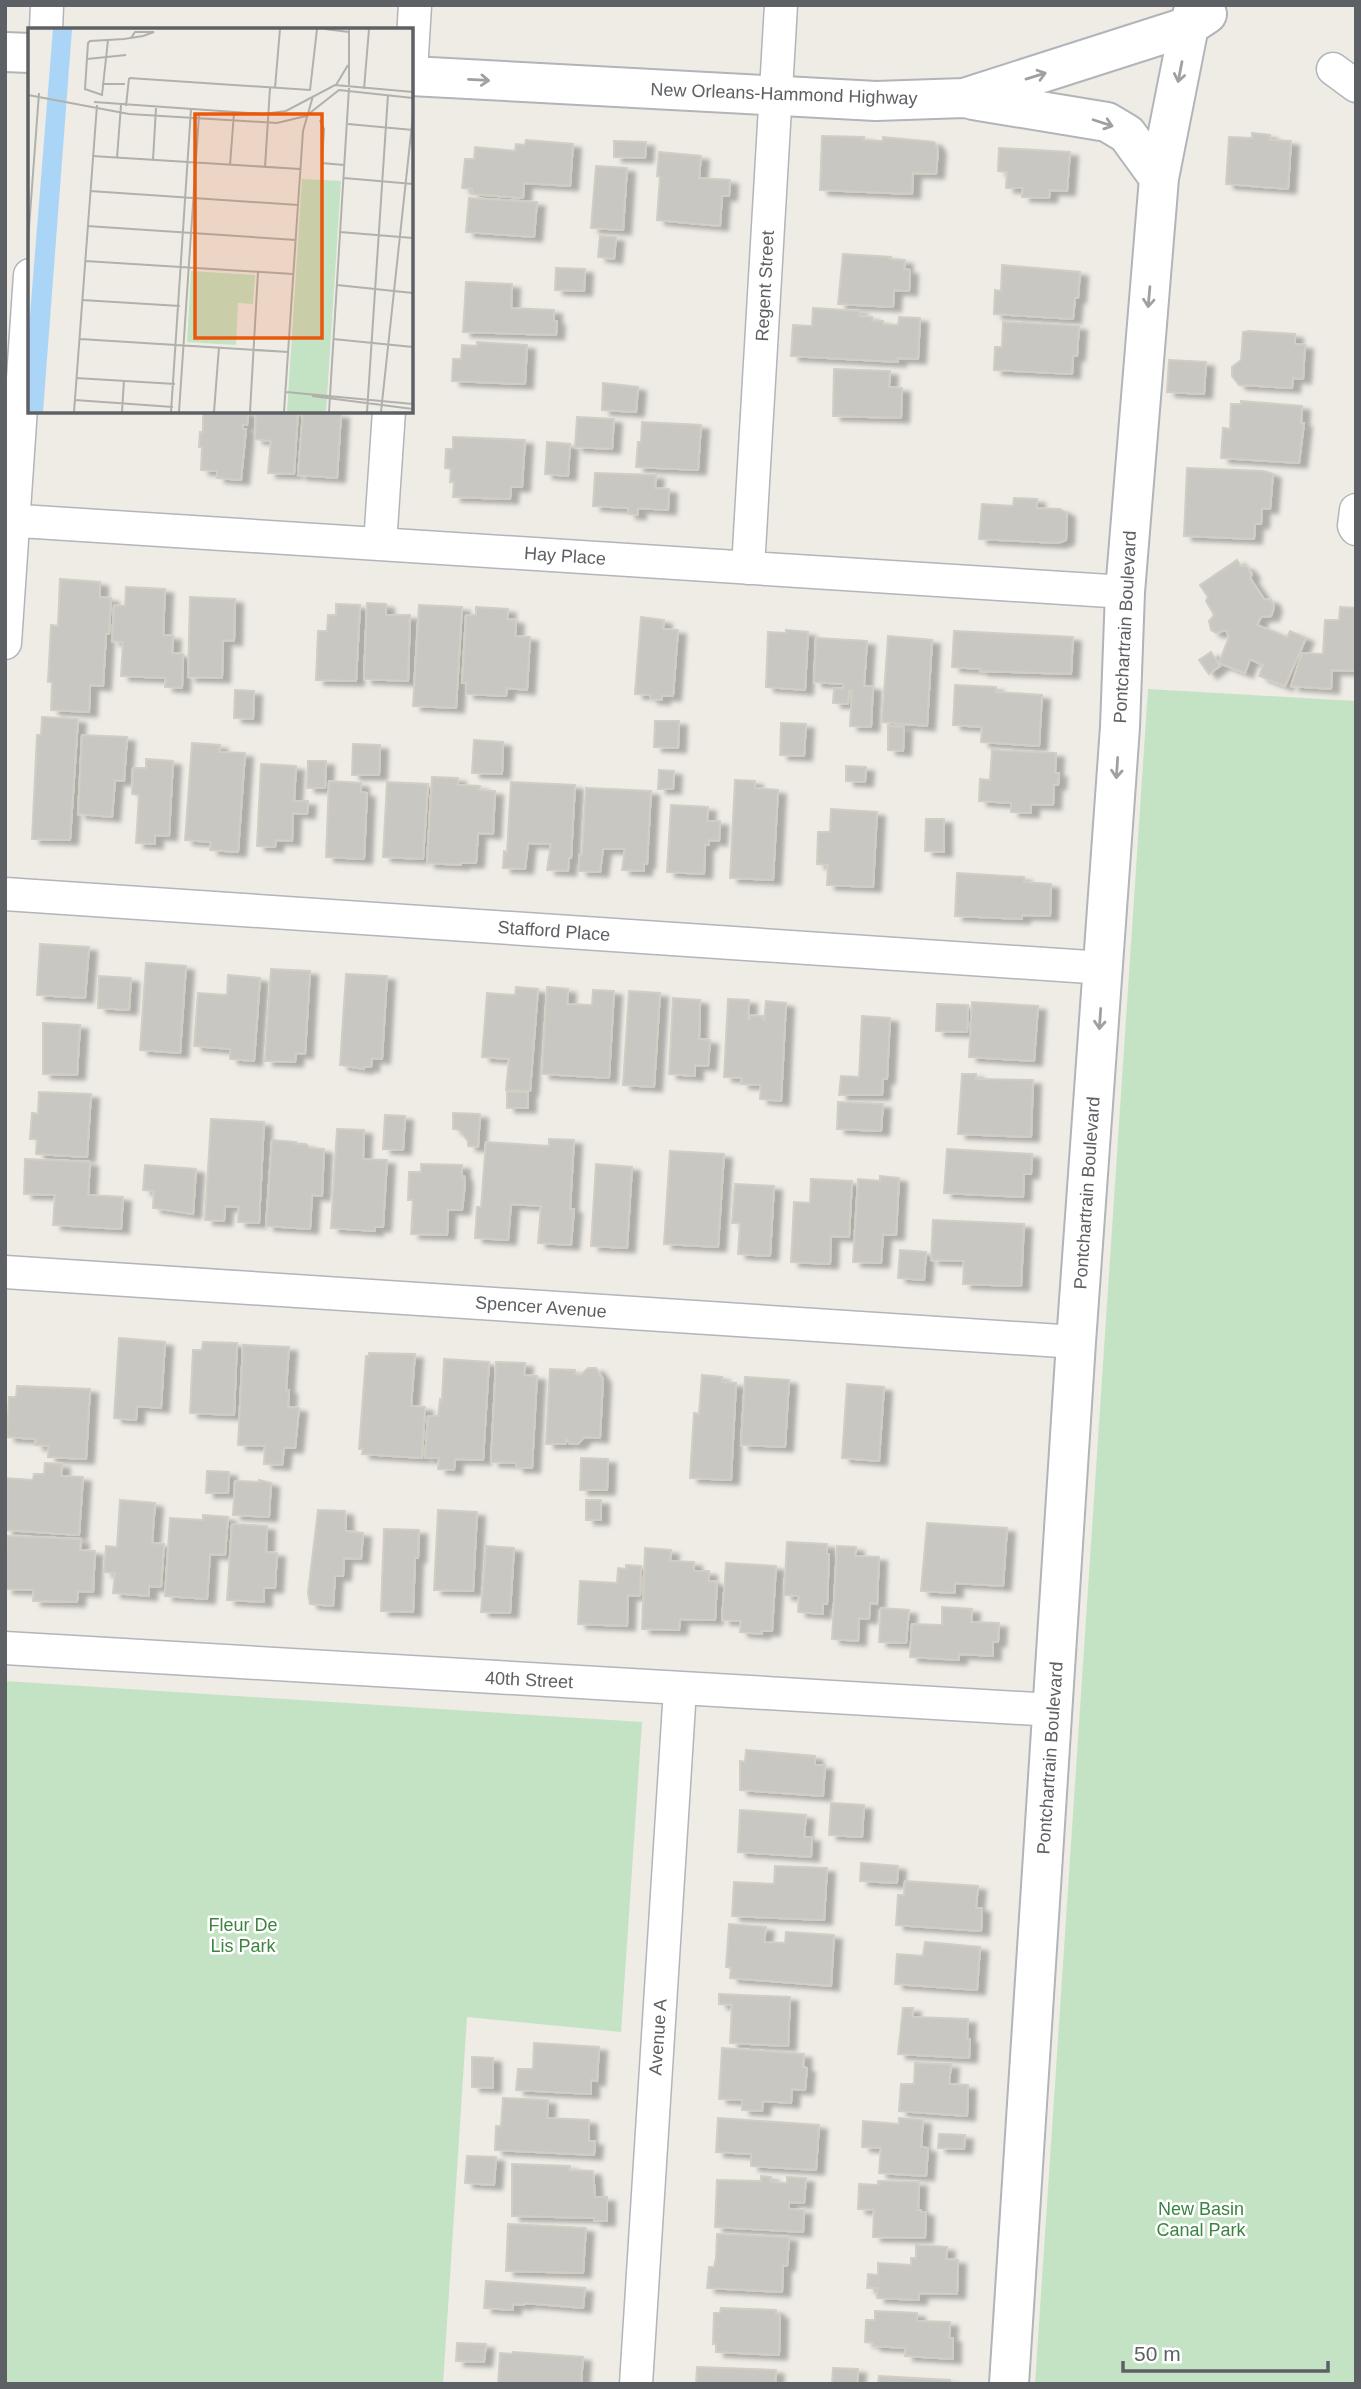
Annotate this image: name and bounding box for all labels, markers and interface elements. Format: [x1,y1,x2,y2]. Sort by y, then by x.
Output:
inset map [28,28,413,413]
one-way arrow [1173,60,1186,83]
one-way arrow [1025,68,1047,81]
one-way arrow [468,73,491,86]
street label: New Orleans-Hammond Highway [650,79,918,109]
one-way arrow [1092,117,1114,130]
street label: Regent Street [752,230,778,342]
one-way arrow [1142,285,1155,307]
street label: Pontchartrain Boulevard [1110,530,1140,724]
street label: Hay Place [523,543,607,569]
one-way arrow [1110,756,1123,779]
street label: Stafford Place [497,917,611,945]
one-way arrow [1093,1008,1106,1030]
street label: Pontchartrain Boulevard [1070,1096,1104,1290]
street label: Spencer Avenue [475,1292,607,1322]
street label: Pontchartrain Boulevard [1033,1661,1067,1855]
street label: 40th Street [485,1668,573,1692]
park label: Fleur De Lis Park [208,1915,278,1956]
street label: Avenue A [645,1998,671,2076]
park label: New Basin Canal Park [1156,2199,1247,2240]
scale bar [1123,2330,1328,2374]
text: 50 m [1134,2342,1181,2365]

